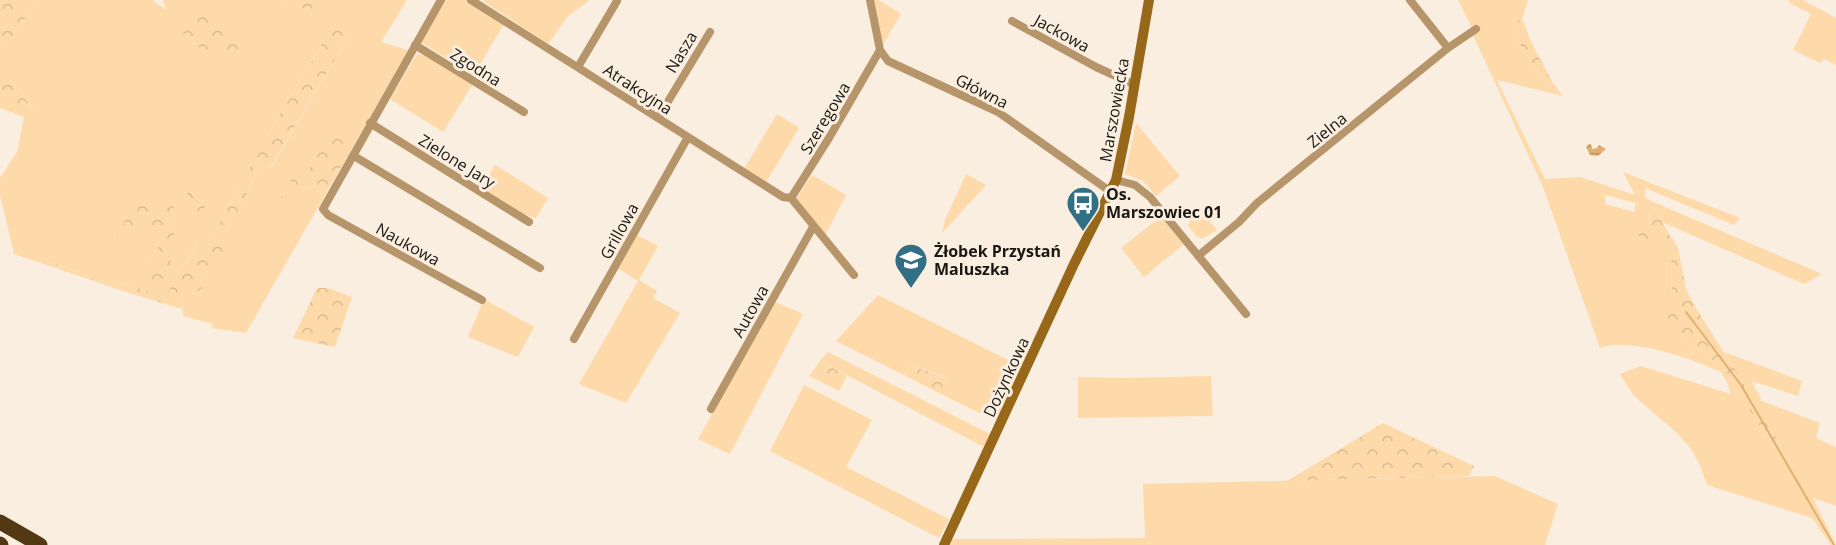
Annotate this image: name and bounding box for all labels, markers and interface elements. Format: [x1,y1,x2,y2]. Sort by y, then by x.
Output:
street label: Jackowa [1029,8,1094,57]
street label: Nasza [660,27,702,77]
street label: Zgodna [446,43,506,91]
street label: Marszowiecka [1094,56,1134,164]
street label: Atrakcyjna [599,59,677,119]
street label: Główna [952,68,1012,114]
street label: Szeregowa [795,78,855,158]
street label: Zielna [1303,107,1351,153]
street label: Zielone Jary [414,129,500,194]
place label: Os. Marszowiec 01 [1106,183,1222,223]
bus stop icon: Os. Marszowiec 01 [1065,185,1101,232]
street label: Grillowa [595,199,643,263]
street label: Naukowa [372,217,444,271]
place label: Żłobek Przystań Maluszka [934,240,1061,280]
school or university icon: Żłobek Przystań Maluszka [893,242,929,289]
street label: Autowa [727,281,773,341]
street label: Dożynkowa [978,333,1034,421]

